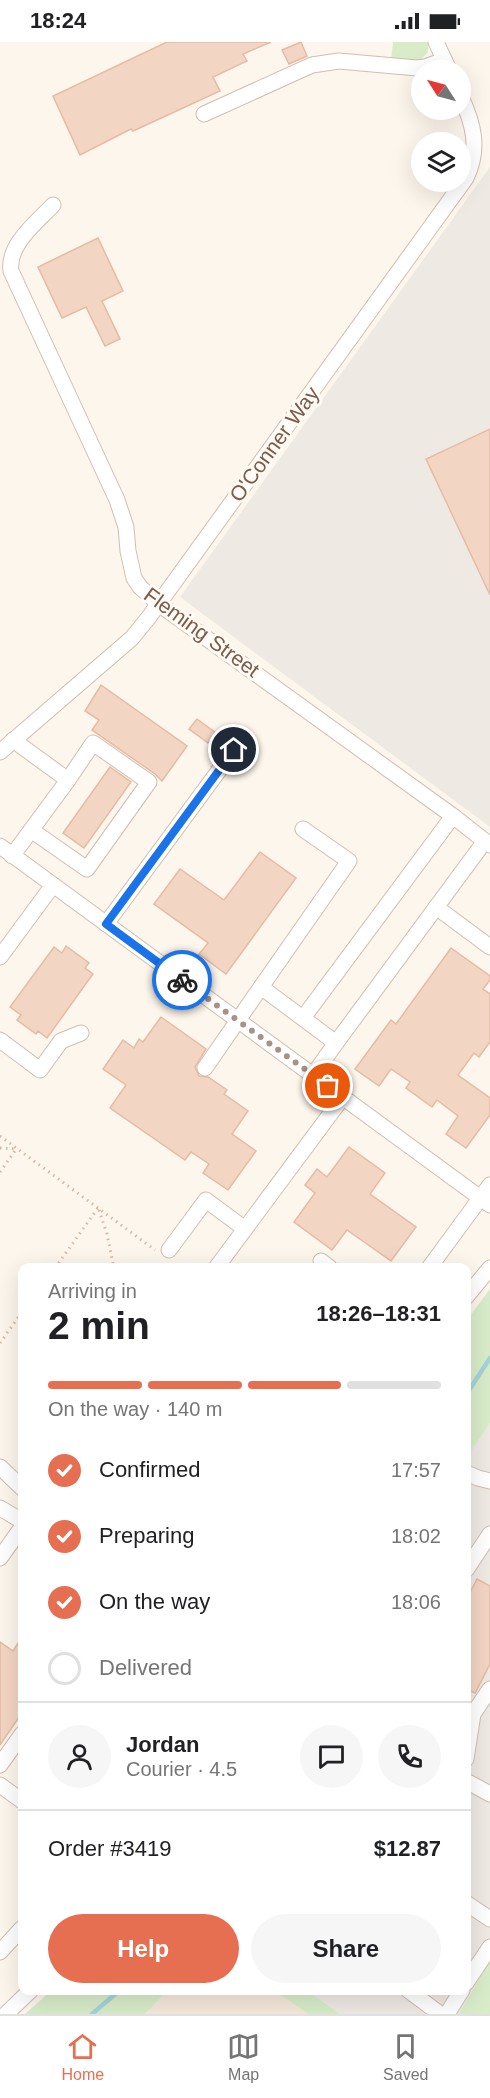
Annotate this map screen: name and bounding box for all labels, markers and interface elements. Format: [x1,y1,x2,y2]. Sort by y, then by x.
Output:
text: 18:24 [30,8,86,33]
north arrow [411,60,471,120]
map controls [411,60,471,192]
button: layers [411,132,471,192]
street label: O'Conner Way [225,382,324,506]
street label: Fleming Street [140,583,264,682]
pin [208,724,259,775]
icon: home [217,733,250,766]
courier [152,950,212,1010]
icon: bike [166,964,199,997]
pin [302,1060,353,1111]
icon: bag [311,1069,344,1102]
text: Arriving in [48,1280,137,1302]
text: 18:26–18:31 [316,1301,441,1326]
text: 2 min [48,1304,150,1347]
text: On the way · 140 m [48,1398,223,1420]
icon: check [48,1454,81,1487]
text: Confirmed [99,1457,200,1482]
text: 17:57 [391,1459,441,1481]
icon: check [48,1520,81,1553]
text: Preparing [99,1523,194,1548]
text: 18:02 [391,1525,441,1547]
icon: check [48,1586,81,1619]
text: On the way [99,1589,210,1614]
text: 18:06 [391,1591,441,1613]
text: Delivered [99,1655,192,1680]
button: person [48,1725,111,1788]
button: chat [300,1725,363,1788]
button: phone [378,1725,441,1788]
text: Jordan [126,1732,199,1757]
text: Courier · 4.5 [126,1758,237,1780]
text: Order #3419 [48,1836,172,1861]
text: $12.87 [374,1836,441,1861]
button: Help [48,1914,239,1983]
button: Share [251,1914,441,1983]
tab: Home [61,2030,104,2084]
tab: Map [227,2030,260,2084]
tab: Saved [383,2030,428,2084]

